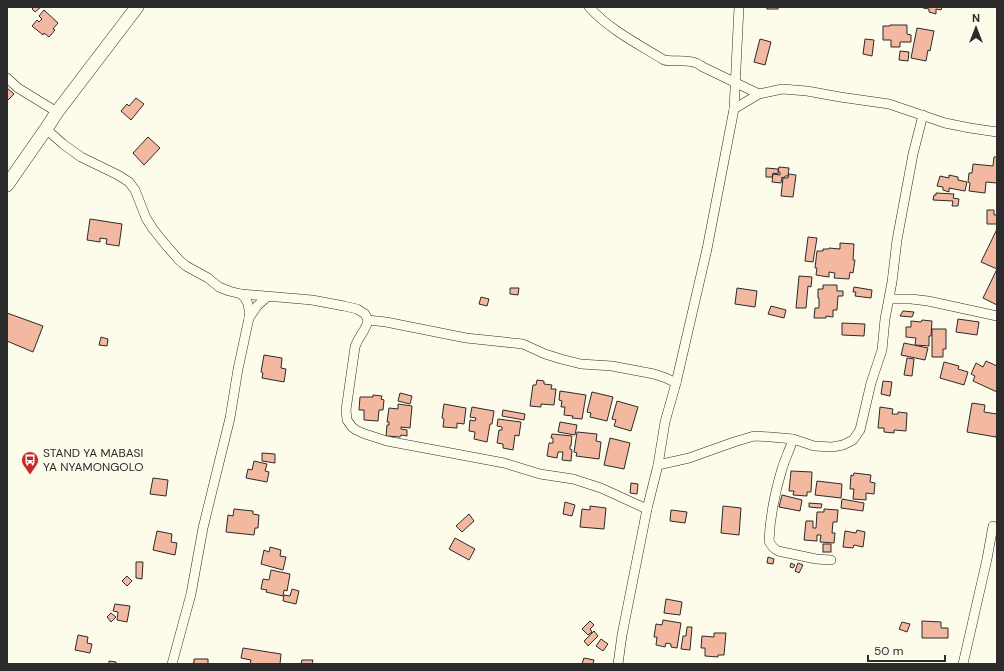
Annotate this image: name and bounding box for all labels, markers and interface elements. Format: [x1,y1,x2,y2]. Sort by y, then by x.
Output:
north arrow [956,8,996,48]
text: N [972,11,980,25]
place label: STAND YA MABASI YA NYAMONGOLO [43,445,143,475]
bus stop icon: STAND YA MABASI YA NYAMONGOLO [20,450,40,475]
scale bar [868,637,945,663]
text: 50 m [874,643,903,659]

